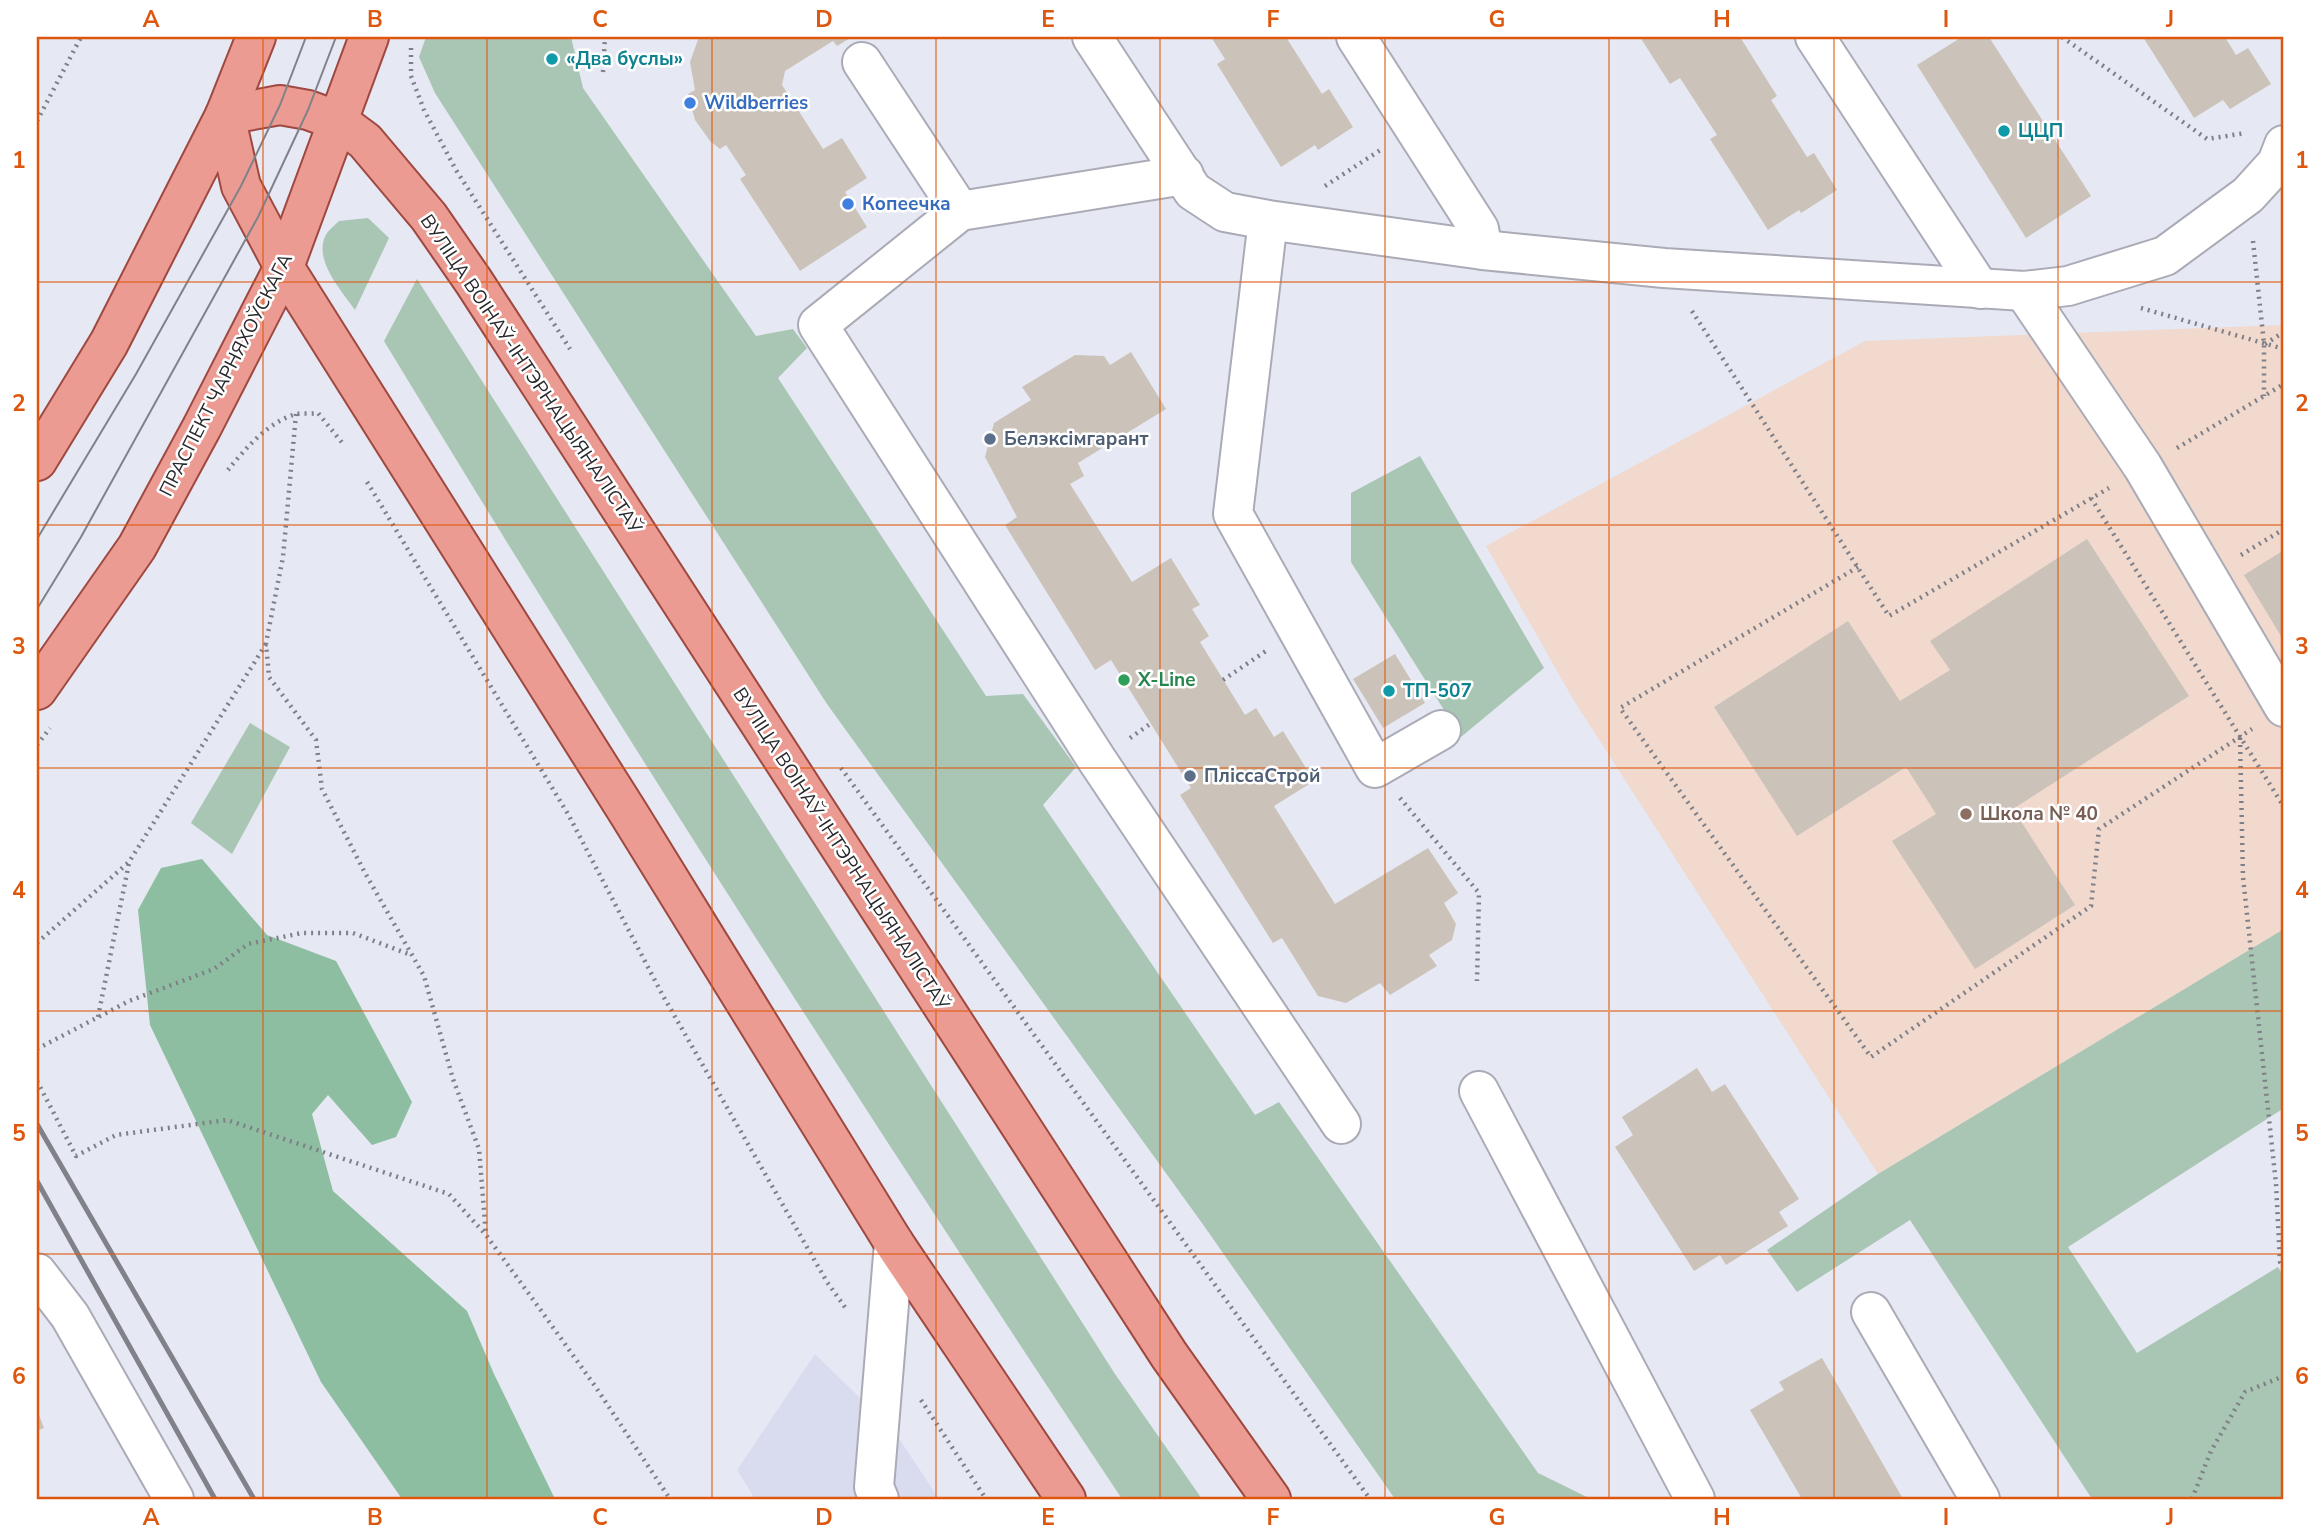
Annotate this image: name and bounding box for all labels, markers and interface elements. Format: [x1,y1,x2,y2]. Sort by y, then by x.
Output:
text: A [142,4,160,35]
text: B [367,4,383,35]
text: C [592,4,608,35]
text: D [815,4,833,35]
text: E [1041,4,1055,35]
text: F [1267,4,1280,35]
text: G [1489,4,1505,35]
text: H [1713,4,1731,35]
text: I [1943,4,1949,35]
text: J [2165,4,2174,35]
place label: «Два буслы» [566,46,683,72]
marker: «Два буслы» [544,51,560,67]
place label: Wildberries [704,90,808,116]
marker: Wildberries [682,95,698,111]
place label: ЦЦП [2018,118,2063,144]
marker: ЦЦП [1996,123,2012,139]
text: 1 [12,145,26,176]
text: 1 [2295,145,2309,176]
place label: Копеечка [862,191,951,217]
marker: Копеечка [840,196,856,212]
street label: ВУЛІЦА ВОІНАЎ-ІНТЭРНАЦЫЯНАЛІСТАЎ [414,209,648,539]
street label: ПРАСПЕКТ ЧАРНЯХОЎСКАГА [153,249,299,501]
text: 2 [12,388,26,419]
text: 2 [2295,388,2309,419]
place label: Белэксімгарант [1004,426,1149,452]
marker: Белэксімгарант [982,431,998,447]
text: 3 [12,631,26,662]
text: 3 [2295,631,2309,662]
place label: X-Line [1137,667,1195,693]
marker: X-Line [1116,672,1132,688]
place label: ТП-507 [1403,678,1472,704]
street label: ВУЛІЦА ВОІНАЎ-ІНТЭРНАЦЫЯНАЛІСТАЎ [727,683,956,1016]
marker: ТП-507 [1381,683,1397,699]
place label: ПліссаСтрой [1204,763,1320,789]
marker: ПліссаСтрой [1182,768,1198,784]
place label: Школа № 40 [1980,801,2098,827]
marker: Школа № 40 [1958,806,1974,822]
text: 4 [12,875,26,906]
text: 4 [2295,875,2309,906]
text: 5 [12,1118,26,1149]
text: 5 [2295,1118,2309,1149]
text: 6 [12,1361,26,1392]
text: 6 [2295,1361,2309,1392]
text: A [142,1502,160,1533]
text: B [367,1502,383,1533]
text: C [592,1502,608,1533]
text: D [815,1502,833,1533]
text: E [1041,1502,1055,1533]
text: F [1267,1502,1280,1533]
text: G [1489,1502,1505,1533]
text: H [1713,1502,1731,1533]
text: I [1943,1502,1949,1533]
text: J [2165,1502,2174,1533]

